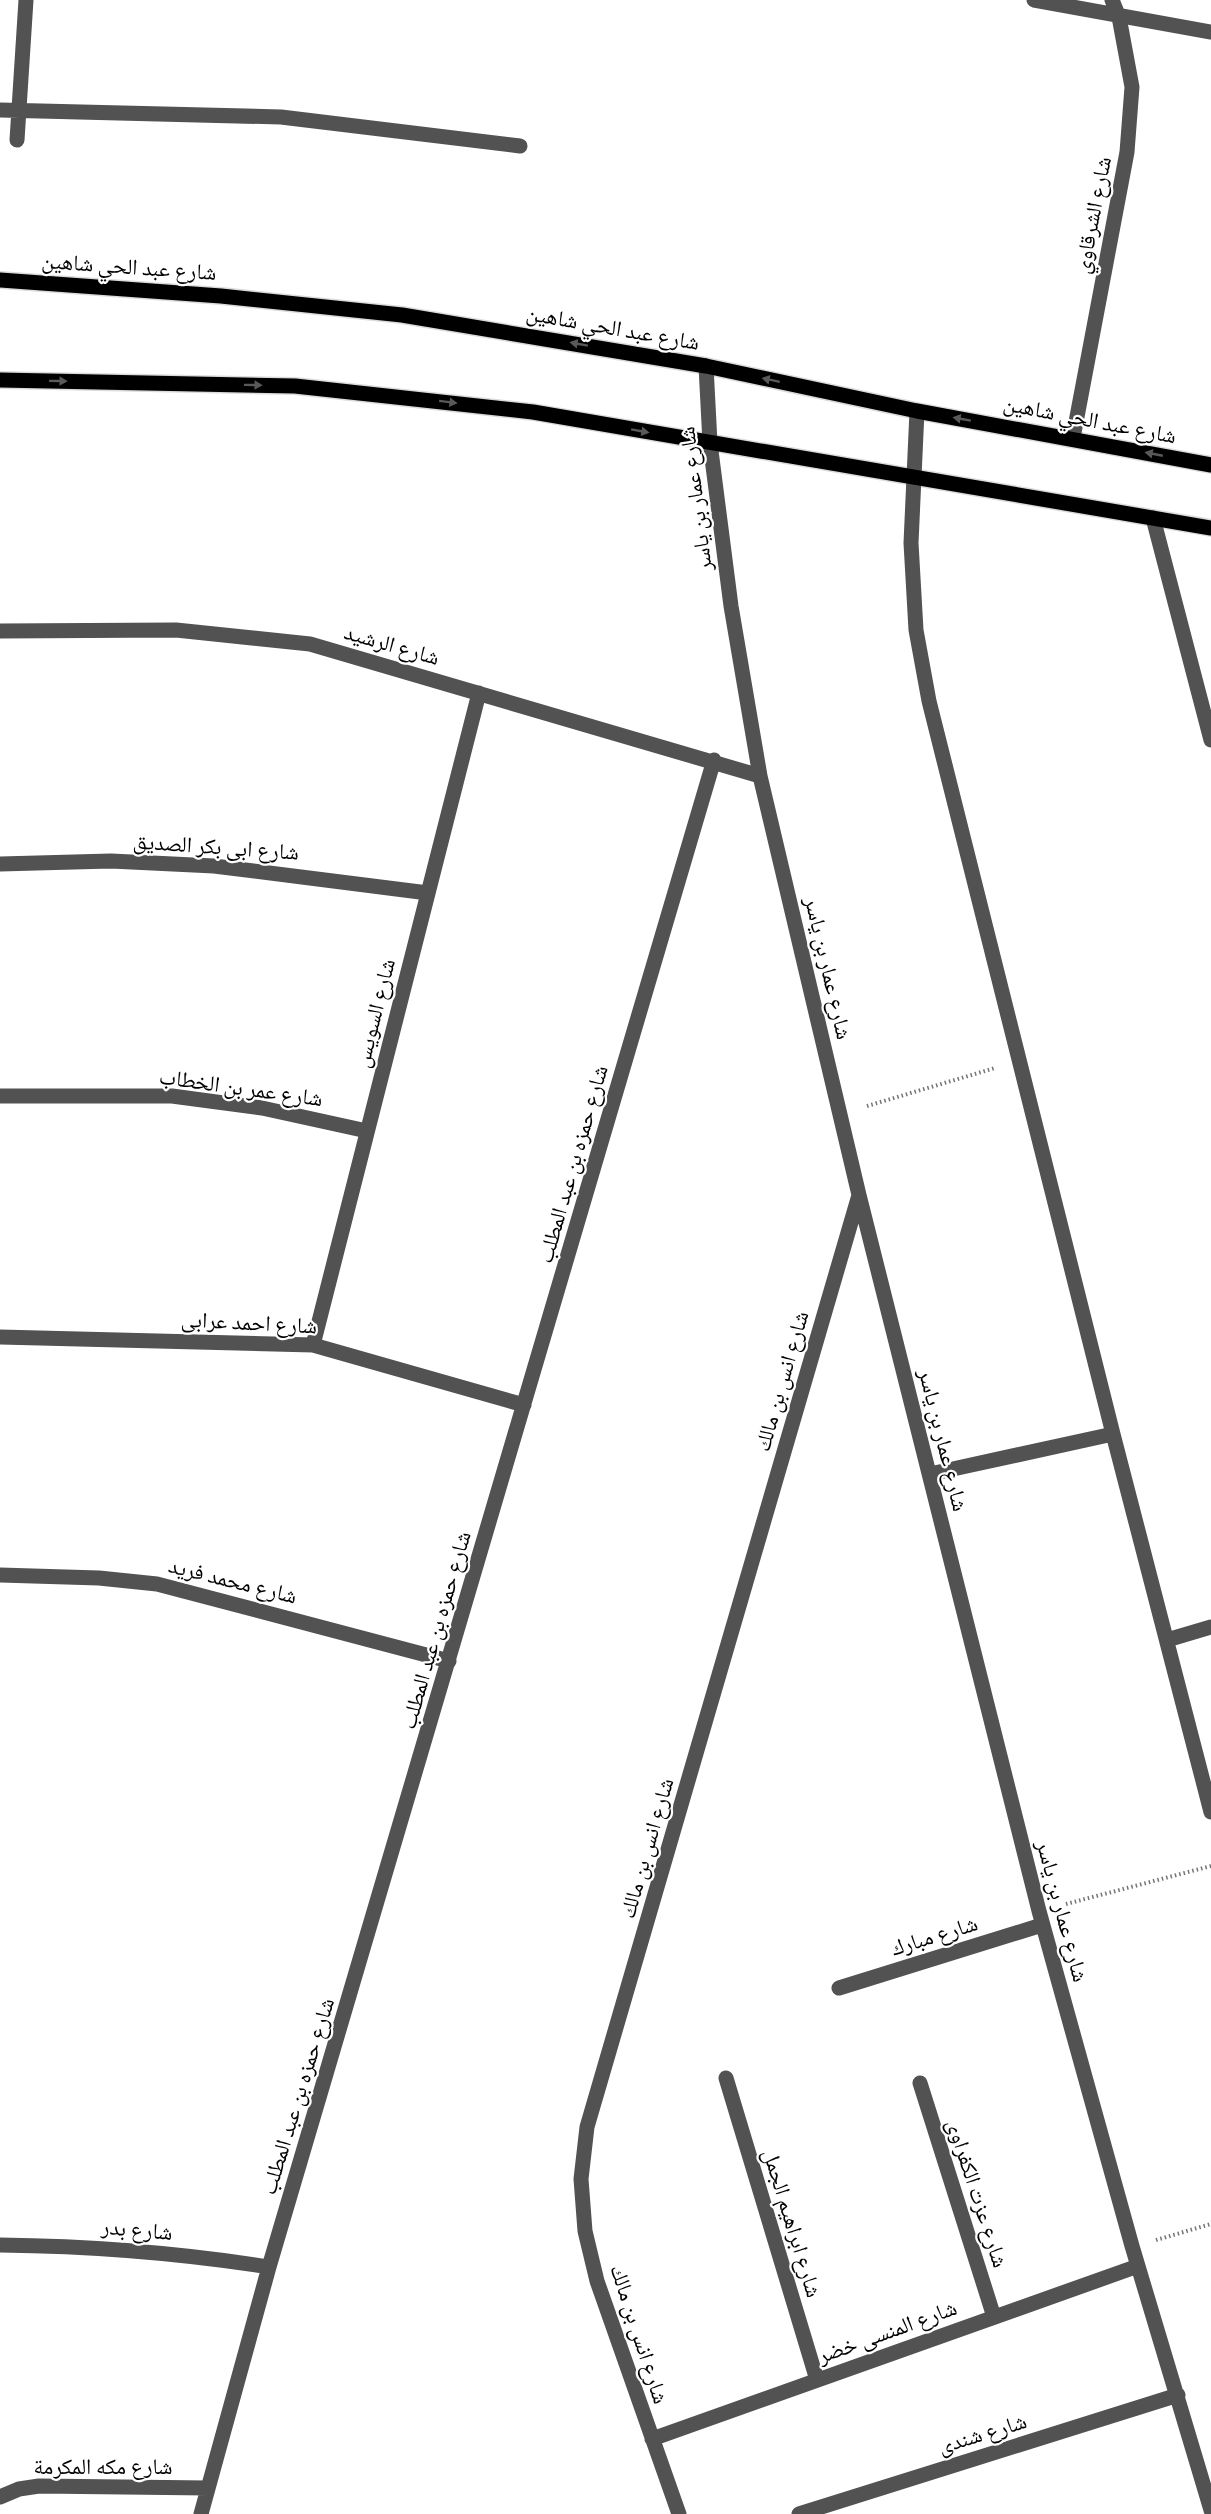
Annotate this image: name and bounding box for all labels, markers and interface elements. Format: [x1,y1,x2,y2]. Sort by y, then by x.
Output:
street label: شارع الشرقاوي [1067,154,1121,277]
street label: شارع عبد الحي شاهين [40,246,217,290]
street label: شارع عبد الحي شاهين [524,298,702,360]
one-way arrow [569,339,588,348]
one-way arrow [761,375,780,384]
one-way arrow [49,376,68,386]
one-way arrow [244,381,263,390]
street label: شارع عبد الحي شاهين [1001,389,1179,453]
one-way arrow [438,397,457,407]
one-way arrow [952,414,971,423]
street label: شارع عمار بن ياسر [672,425,718,574]
one-way arrow [631,427,650,436]
one-way arrow [1144,449,1163,458]
street label: شارع الرشيد [341,617,443,671]
street label: شارع ابى بكر الصديق [132,826,300,866]
street label: شارع عمار بن ياسر [799,893,859,1042]
street label: شارع السويس [347,956,401,1070]
street label: شارع عمر بن الخطاب [157,1062,325,1112]
street label: شارع حمزه بن عبد المطلب [530,1062,614,1266]
street label: شارع احمد عرابى [180,1304,318,1340]
street label: شارع انس بن مالك [748,1308,814,1454]
street label: شارع عمار بن ياسر [913,1365,975,1514]
street label: شارع حمزه بن عبد المطلب [393,1528,477,1732]
street label: شارع محمد فريد [166,1551,300,1609]
street label: شارع انس بن مالك [613,1775,679,1921]
street label: شارع عمار بن ياسر [1030,1836,1095,1985]
street label: شارع مبارك [887,1909,981,1961]
street label: شارع حمزه بن عبد المطلب [254,1994,340,2198]
street label: شارع عزت الكفراوى [941,2115,1015,2271]
street label: شارع ابراهيم الجمل [756,2145,829,2301]
street label: شارع بدر [99,2212,174,2246]
street label: شارع انس بن مالك [604,2261,676,2407]
street label: شارع المنسى خضر [813,2293,961,2370]
street label: شارع شندى [934,2406,1030,2460]
street label: شارع مكه المكرمة [33,2452,173,2480]

